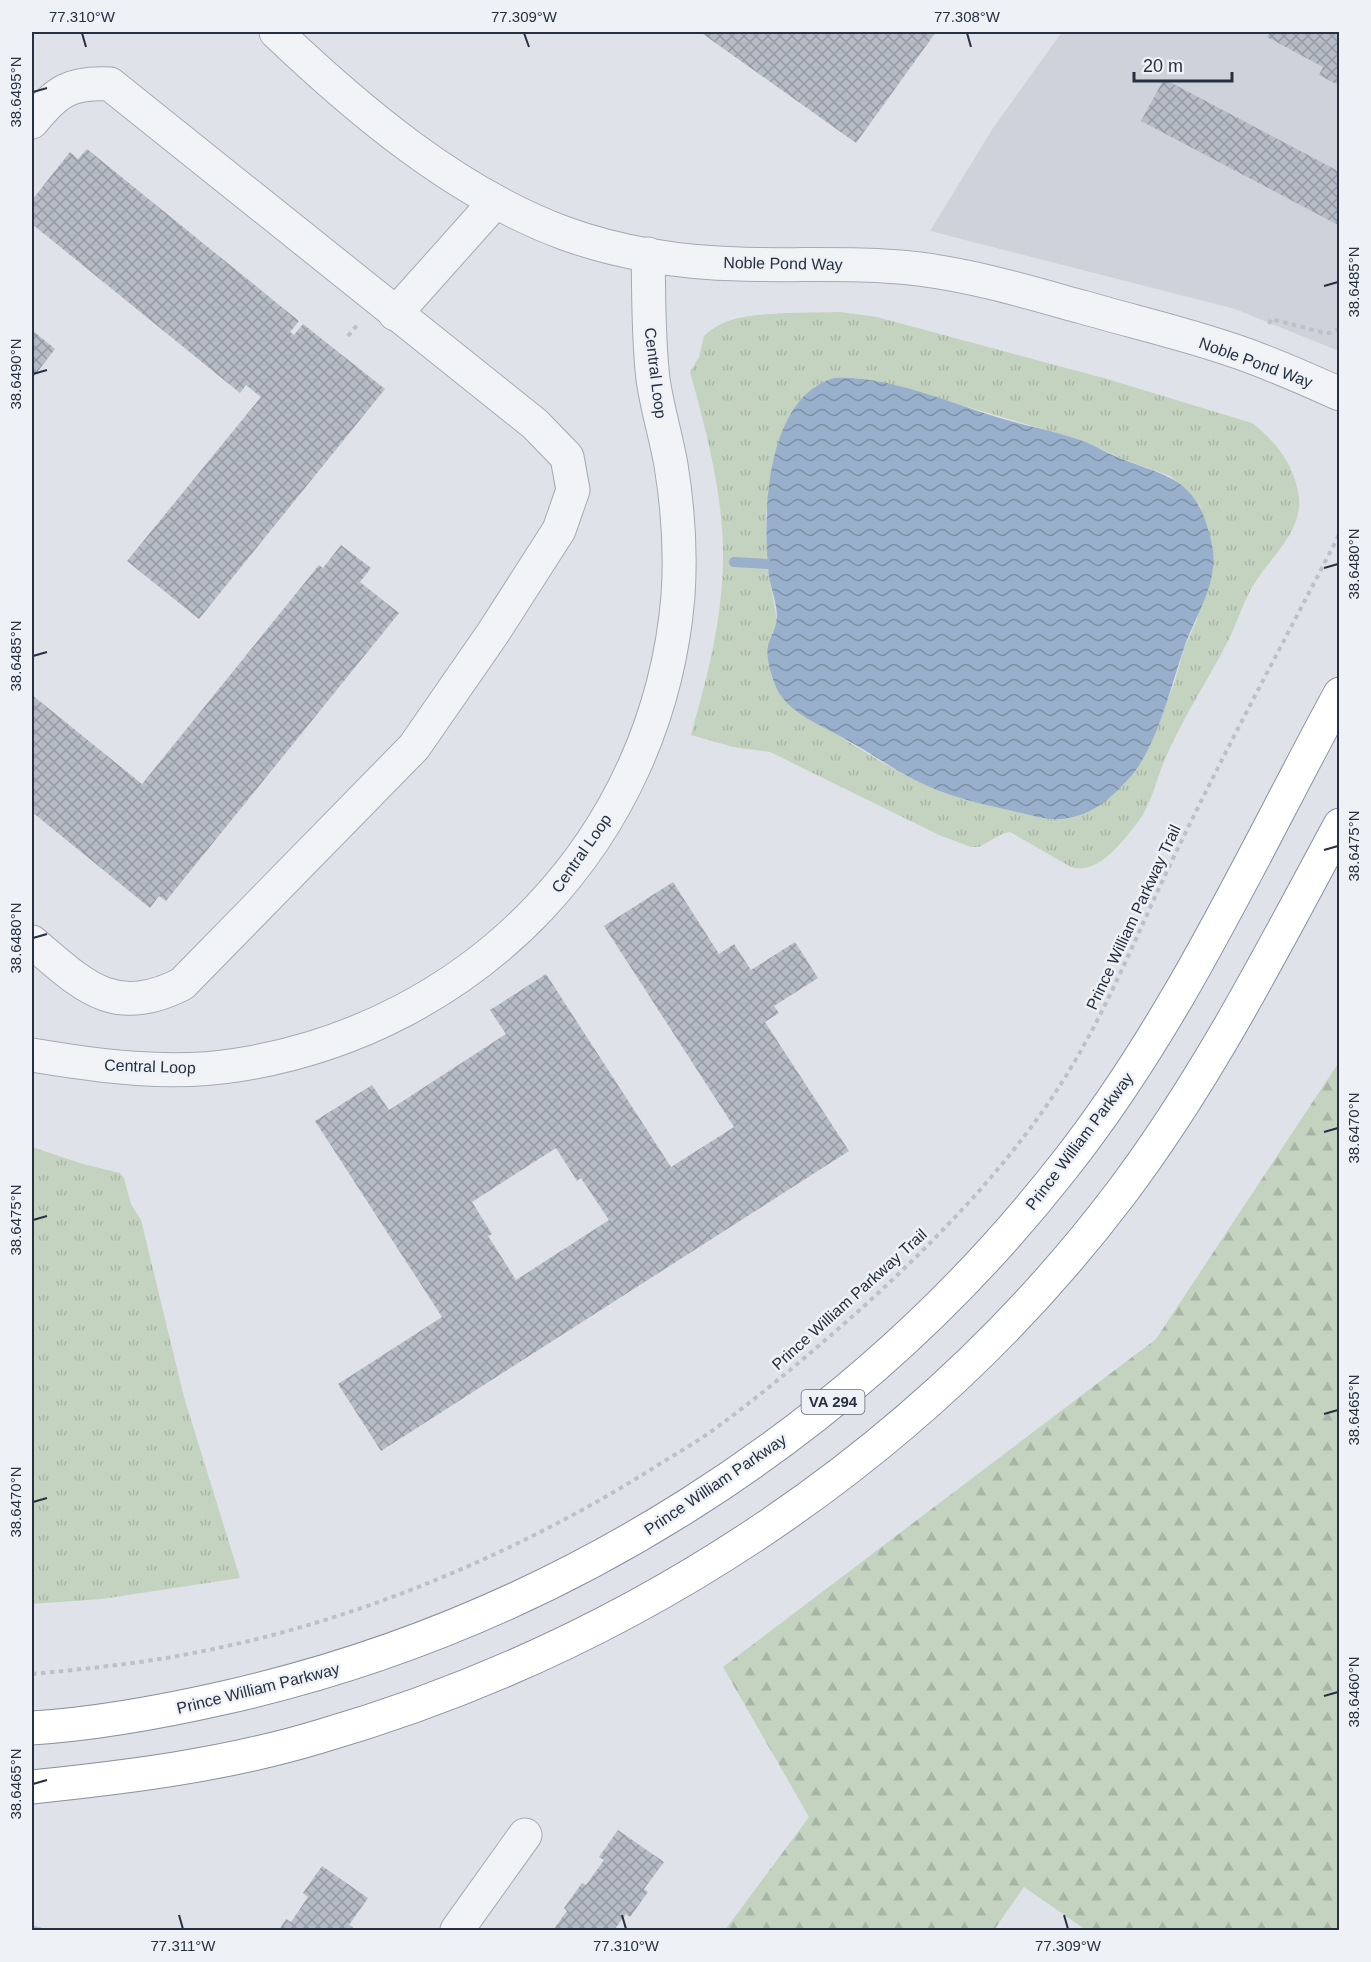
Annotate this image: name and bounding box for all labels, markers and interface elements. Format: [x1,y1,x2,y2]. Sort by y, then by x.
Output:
text: 77.310°W [49,8,116,25]
text: 77.309°W [491,8,558,25]
text: 77.308°W [934,8,1001,25]
scale bar [1134,45,1232,83]
text: 38.6495°N [7,56,24,128]
text: 20 m [1143,56,1183,76]
text: 38.6485°N [1345,246,1362,318]
street label: Noble Pond Way [723,254,843,273]
street label: Central Loop [641,327,670,420]
street label: Noble Pond Way [1197,334,1315,391]
text: 38.6490°N [7,338,24,410]
text: 38.6480°N [1345,528,1362,600]
text: 38.6485°N [7,620,24,692]
text: 38.6475°N [1345,810,1362,882]
street label: Central Loop [548,811,615,896]
street label: Prince William Parkway Trail [1083,822,1184,1012]
text: 38.6480°N [7,902,24,974]
street label: Central Loop [104,1056,196,1077]
street label: Prince William Parkway [1022,1069,1136,1213]
text: 38.6470°N [1345,1092,1362,1164]
text: 38.6475°N [7,1184,24,1256]
street label: Prince William Parkway Trail [769,1226,930,1373]
text: 38.6465°N [1345,1374,1362,1446]
road number: VA 294 [802,1390,864,1414]
street label: Prince William Parkway [641,1431,789,1538]
text: 38.6470°N [7,1466,24,1538]
text: 38.6460°N [1345,1656,1362,1728]
street label: Prince William Parkway [175,1660,341,1717]
text: 38.6465°N [7,1748,24,1820]
text: 77.311°W [151,1937,216,1954]
text: 77.310°W [593,1937,660,1954]
text: 77.309°W [1035,1937,1102,1954]

